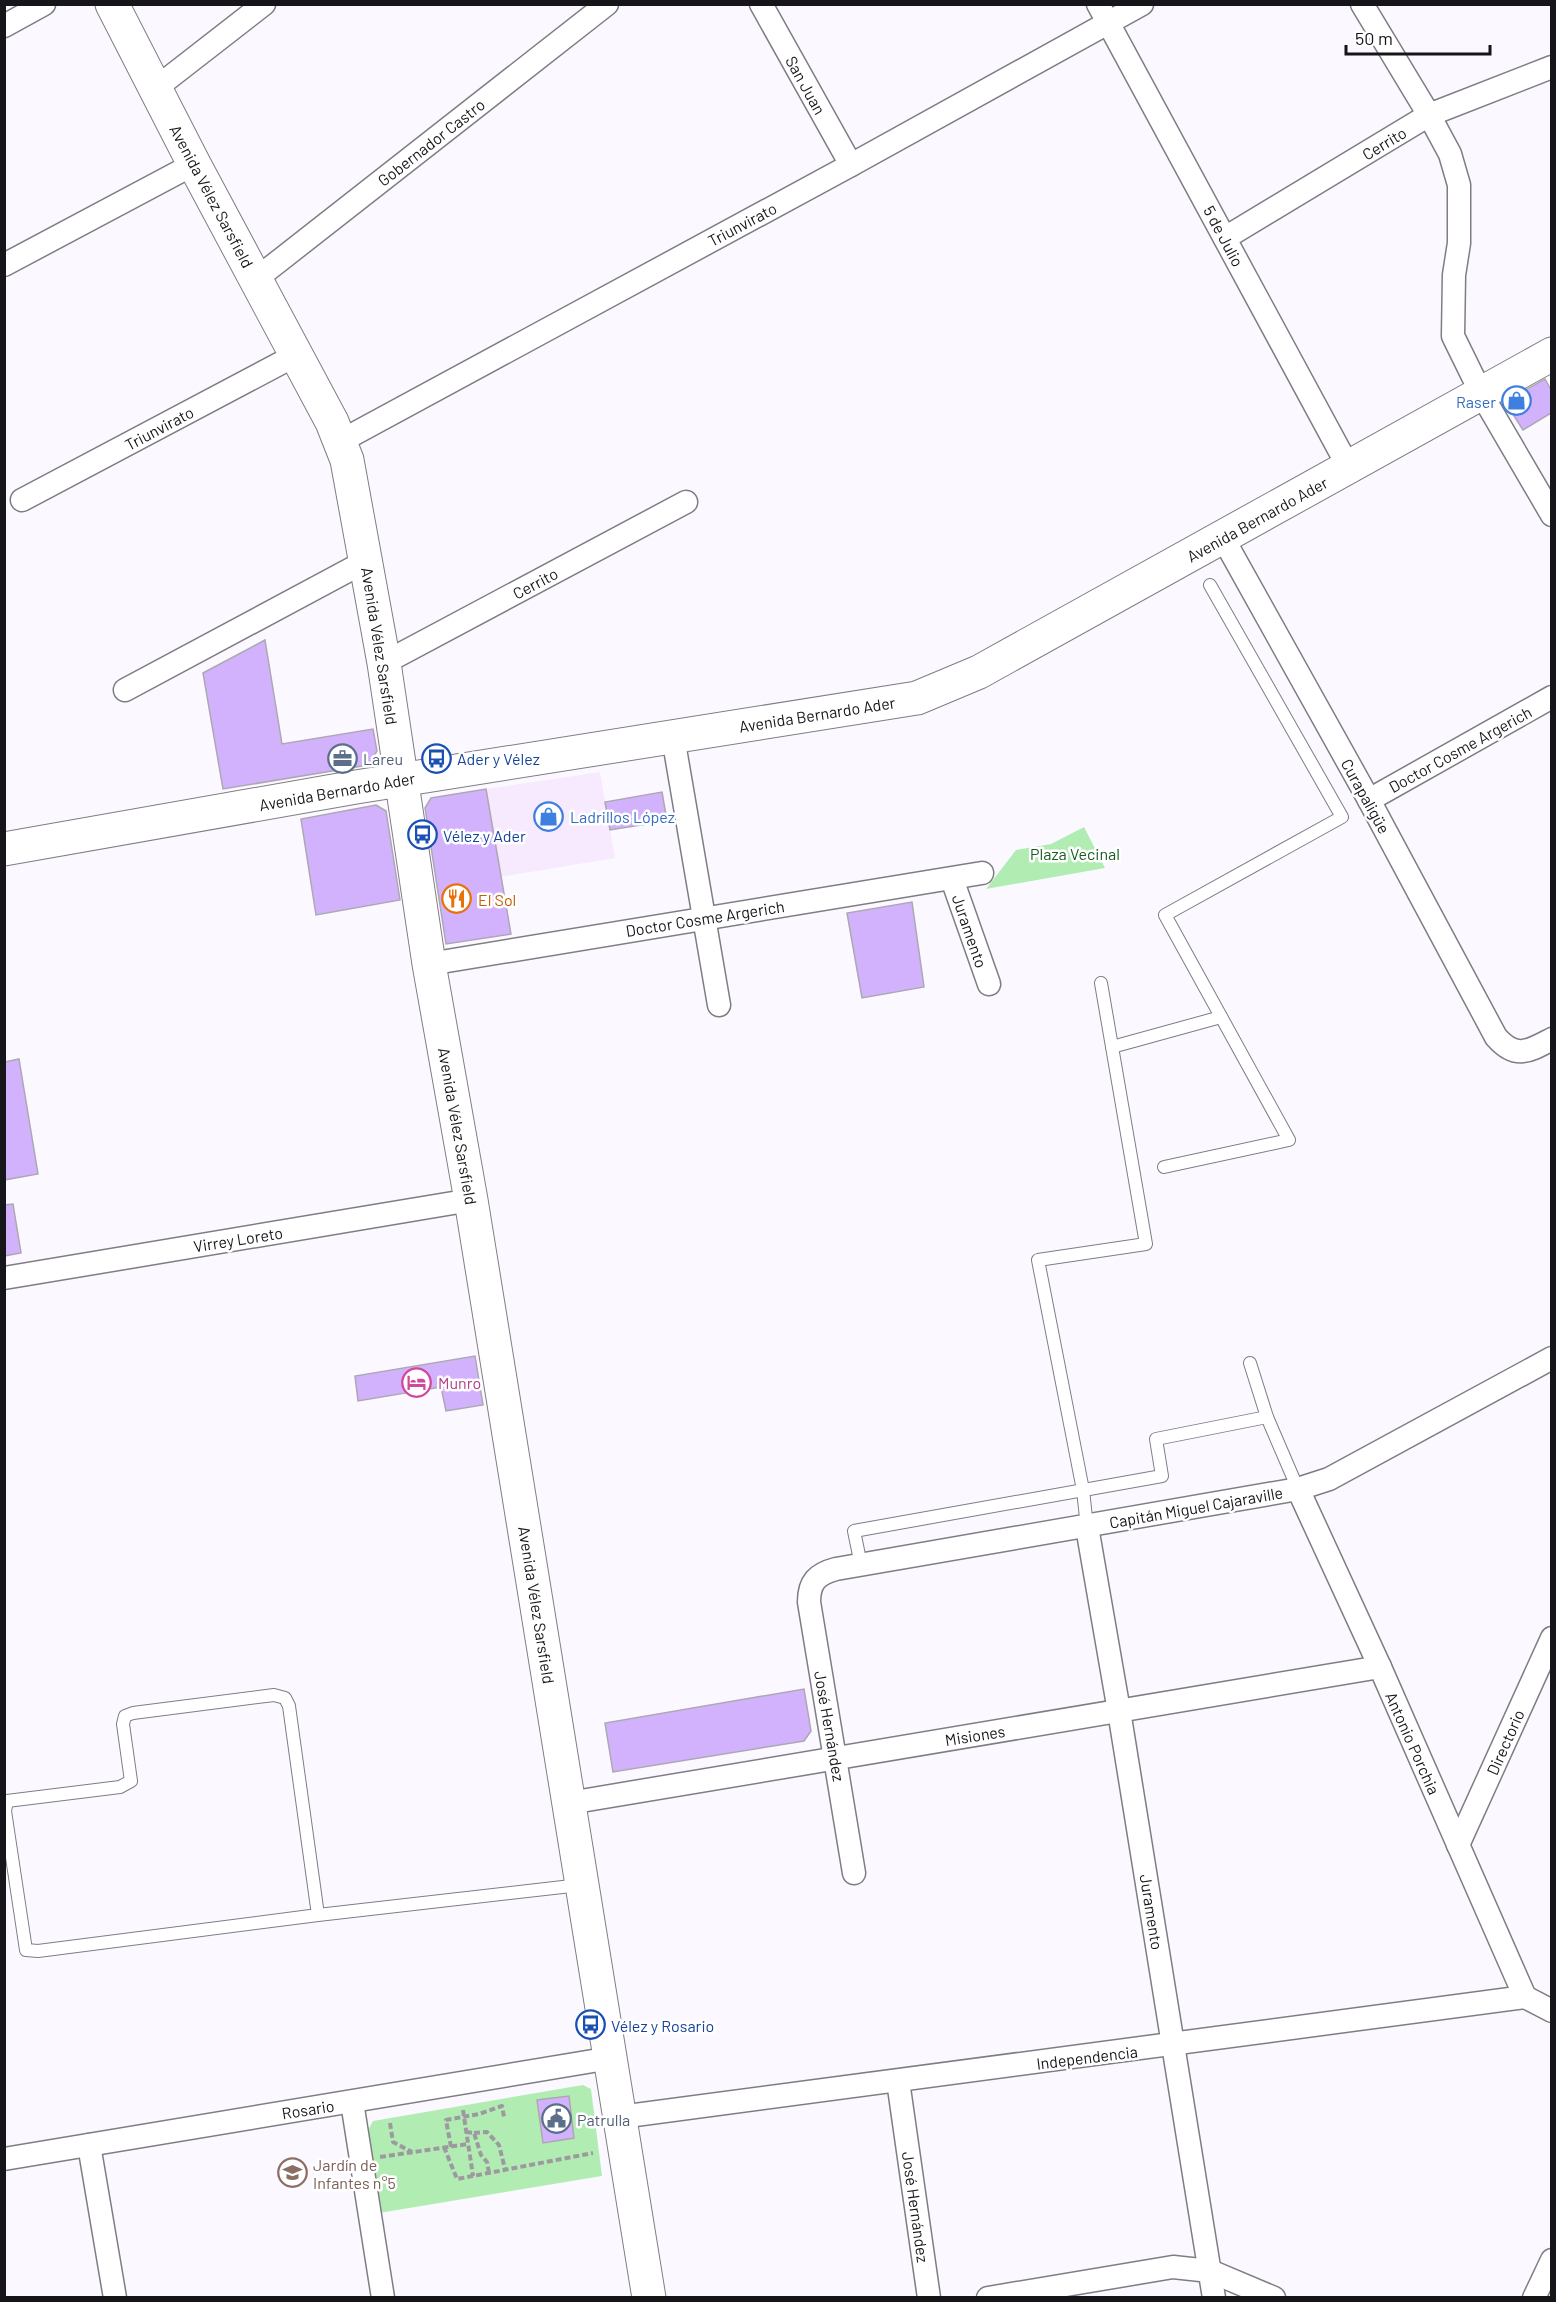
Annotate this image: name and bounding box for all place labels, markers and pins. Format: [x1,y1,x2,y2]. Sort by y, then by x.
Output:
shop icon: Raser [1501,385,1533,417]
place label: Raser [1456,392,1496,411]
office icon: Lareu [326,742,358,774]
bus stop icon: Ader y Vélez [420,742,452,774]
place label: Lareu [363,749,403,768]
place label: Ader y Vélez [457,749,540,768]
shop icon: Ladrillos López [533,800,565,832]
place label: Ladrillos López [570,807,675,826]
bus stop icon: Vélez y Ader [406,819,438,851]
place label: Vélez y Ader [443,826,526,845]
restaurant icon: El Sol [441,883,473,915]
place label: El Sol [478,890,516,909]
hotel icon: Munro [401,1366,433,1398]
place label: Munro [438,1373,481,1392]
bus stop icon: Vélez y Rosario [574,2009,606,2041]
place label: Vélez y Rosario [611,2016,714,2035]
public building icon: Patrulla [540,2103,572,2135]
place label: Patrulla [577,2110,630,2129]
place label: Jardín de Infantes n°5 [313,2155,396,2192]
school or university icon: Jardín de Infantes n°5 [276,2157,308,2189]

